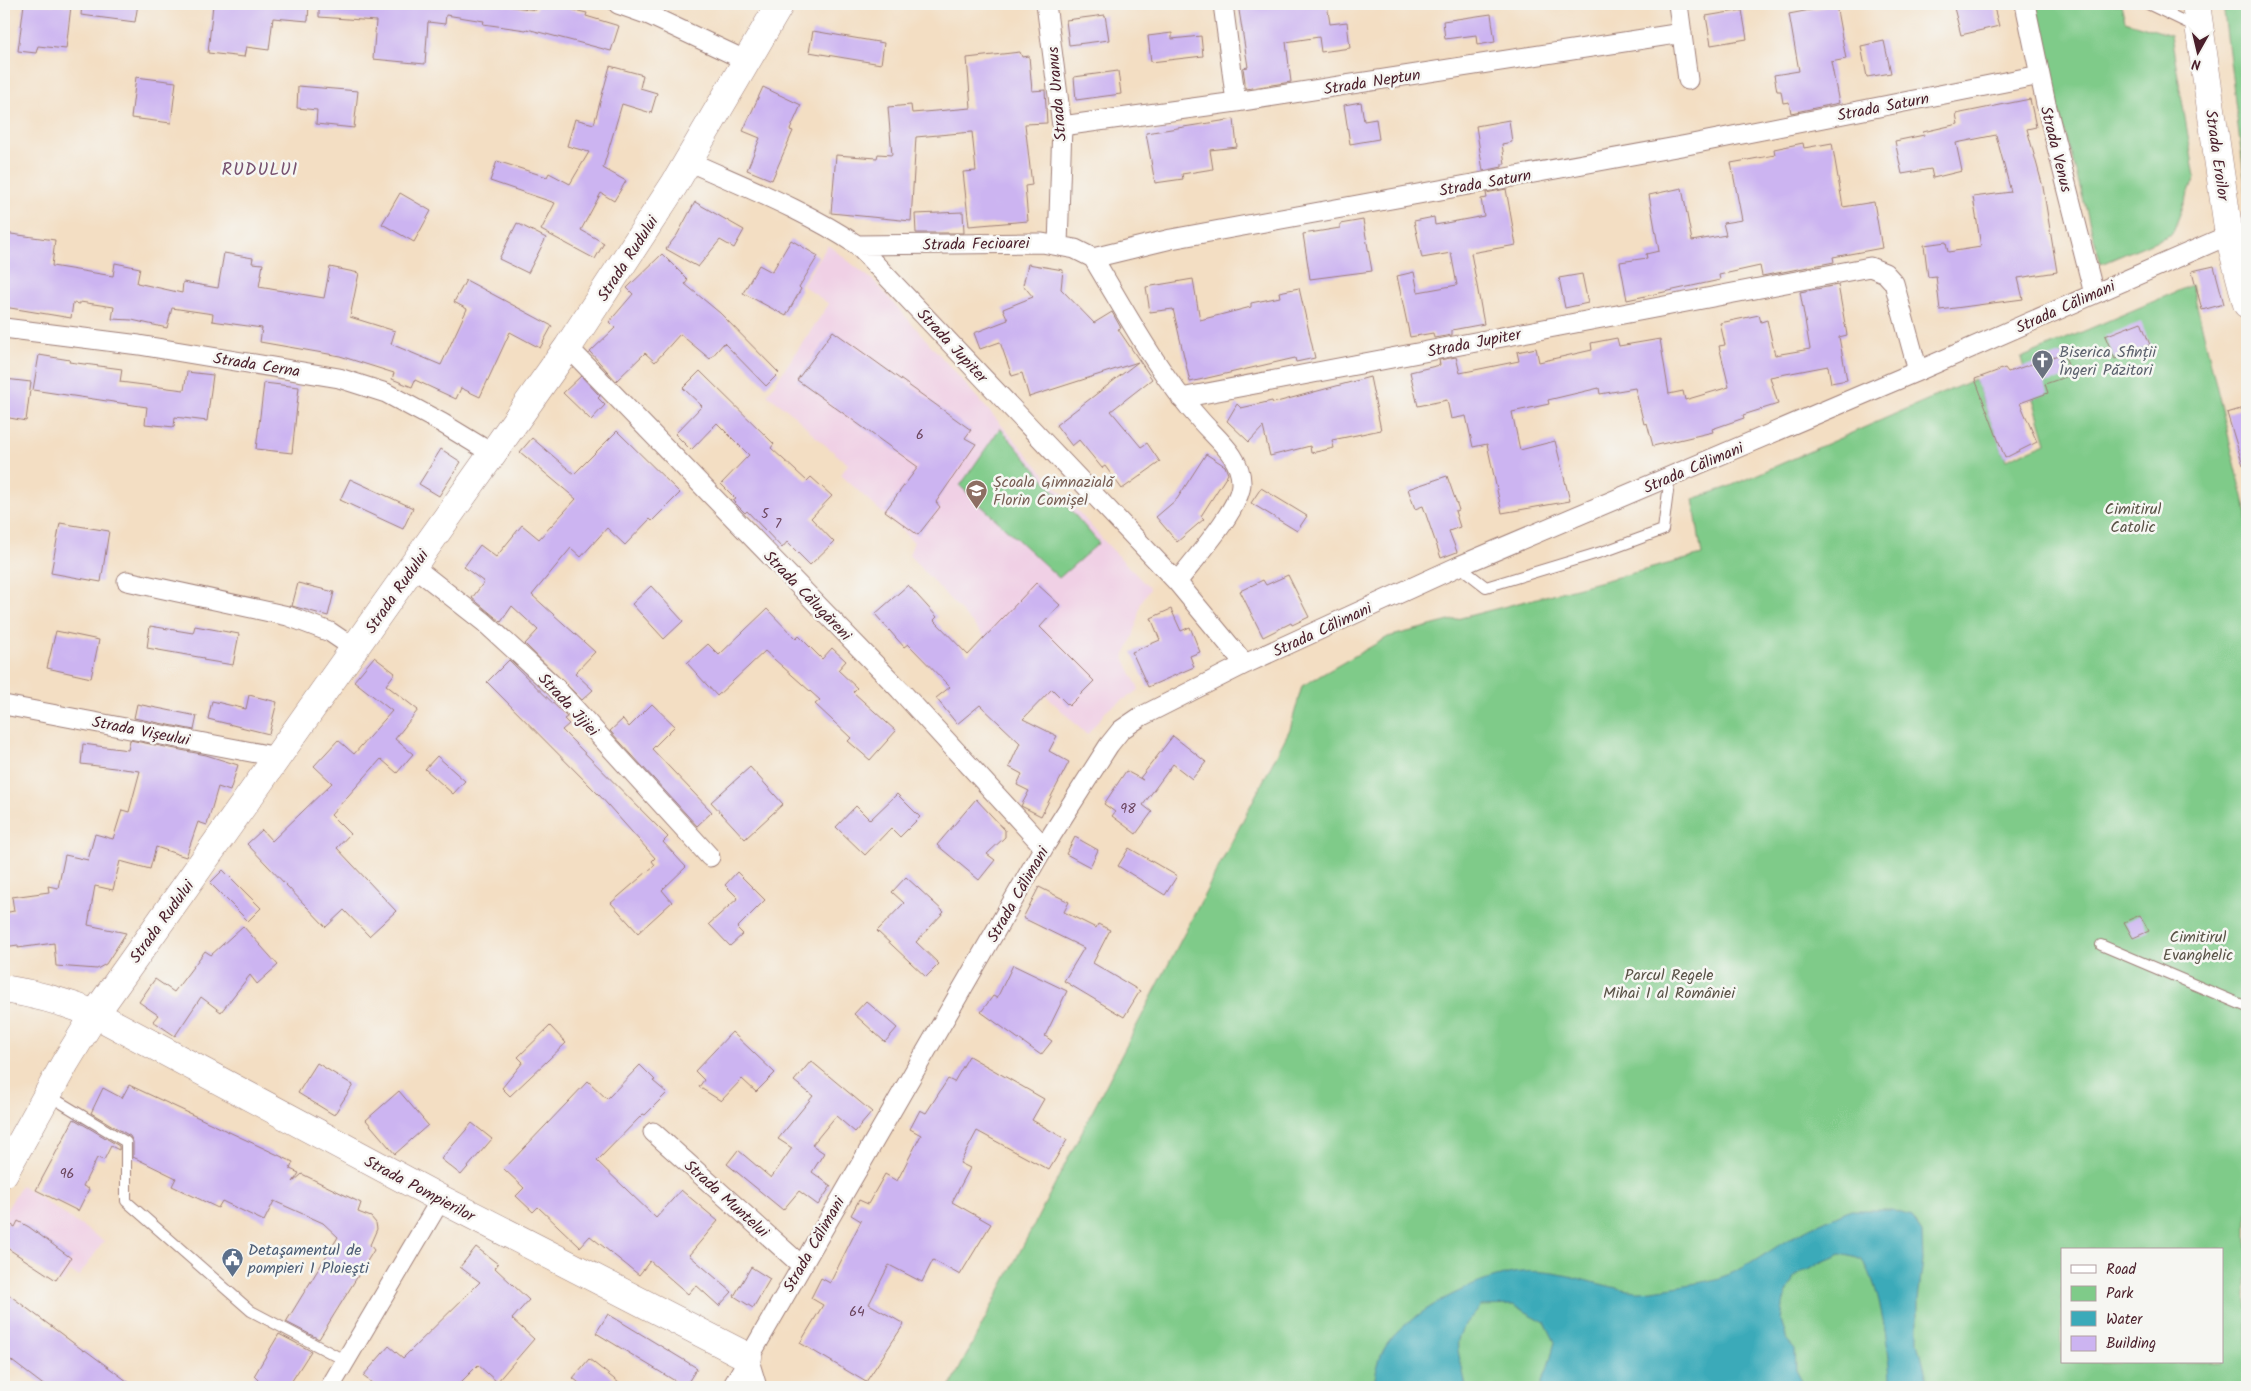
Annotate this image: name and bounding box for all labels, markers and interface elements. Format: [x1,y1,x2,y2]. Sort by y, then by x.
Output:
north arrow [2174,28,2224,78]
street label: Strada Uranus [1041,45,1074,142]
text: N [2190,52,2202,75]
street label: Strada Neptun [1322,63,1422,102]
street label: Strada Saturn [1835,86,1931,129]
street label: Strada Venus [2033,104,2078,195]
street label: Strada Eroilor [2198,108,2236,204]
district label: RUDULUI [222,156,298,185]
street label: Strada Saturn [1437,163,1533,204]
street label: Strada Rudului [591,210,666,307]
street label: Strada Fecioarei [922,231,1031,258]
street label: Strada Călimani [2012,274,2121,341]
street label: Strada Jupiter [910,303,995,390]
street label: Strada Jupiter [1425,322,1525,365]
place label: Biserica Sfinții Îngeri Păzitori [2059,340,2157,383]
street label: Strada Cerna [212,346,302,385]
church icon: Biserica Sfinții Îngeri Păzitori [2031,348,2055,379]
house number: 6 [916,424,924,446]
street label: Strada Călimani [1640,436,1749,501]
place label: Școala Gimnazială Florin Comișel [993,470,1115,513]
school or university icon: Școala Gimnazială Florin Comișel [965,478,989,509]
park label: Cimitirul Catolic [2105,497,2161,540]
house number: 5 [761,503,770,525]
house number: 7 [775,513,782,535]
street label: Strada Rudului [359,544,436,639]
street label: Strada Călugăreni [757,545,858,648]
street label: Strada Călimani [1269,596,1377,664]
street label: Strada Jijiei [532,667,605,744]
street label: Strada Vișeului [90,710,193,753]
house number: 98 [1120,798,1136,820]
street label: Strada Călimani [981,841,1056,947]
street label: Strada Rudului [123,874,202,969]
park label: Cimitirul Evanghelic [2163,925,2233,968]
park label: Parcul Regele Mihai I al României [1603,963,1736,1006]
street label: Strada Pompierilor [359,1150,481,1230]
street label: Strada Muntelui [678,1154,775,1245]
house number: 96 [60,1163,74,1185]
street label: Strada Călimani [777,1191,852,1297]
place label: Detaşamentul de pompieri 1 Ploieşti [247,1238,370,1281]
public building icon: Detaşamentul de pompieri 1 Ploieşti [220,1246,244,1277]
legend [2061,1248,2224,1364]
text: Road [2106,1258,2137,1282]
text: Park [2106,1282,2134,1306]
house number: 64 [849,1301,865,1323]
text: Water [2106,1308,2143,1332]
text: Building [2106,1332,2156,1356]

